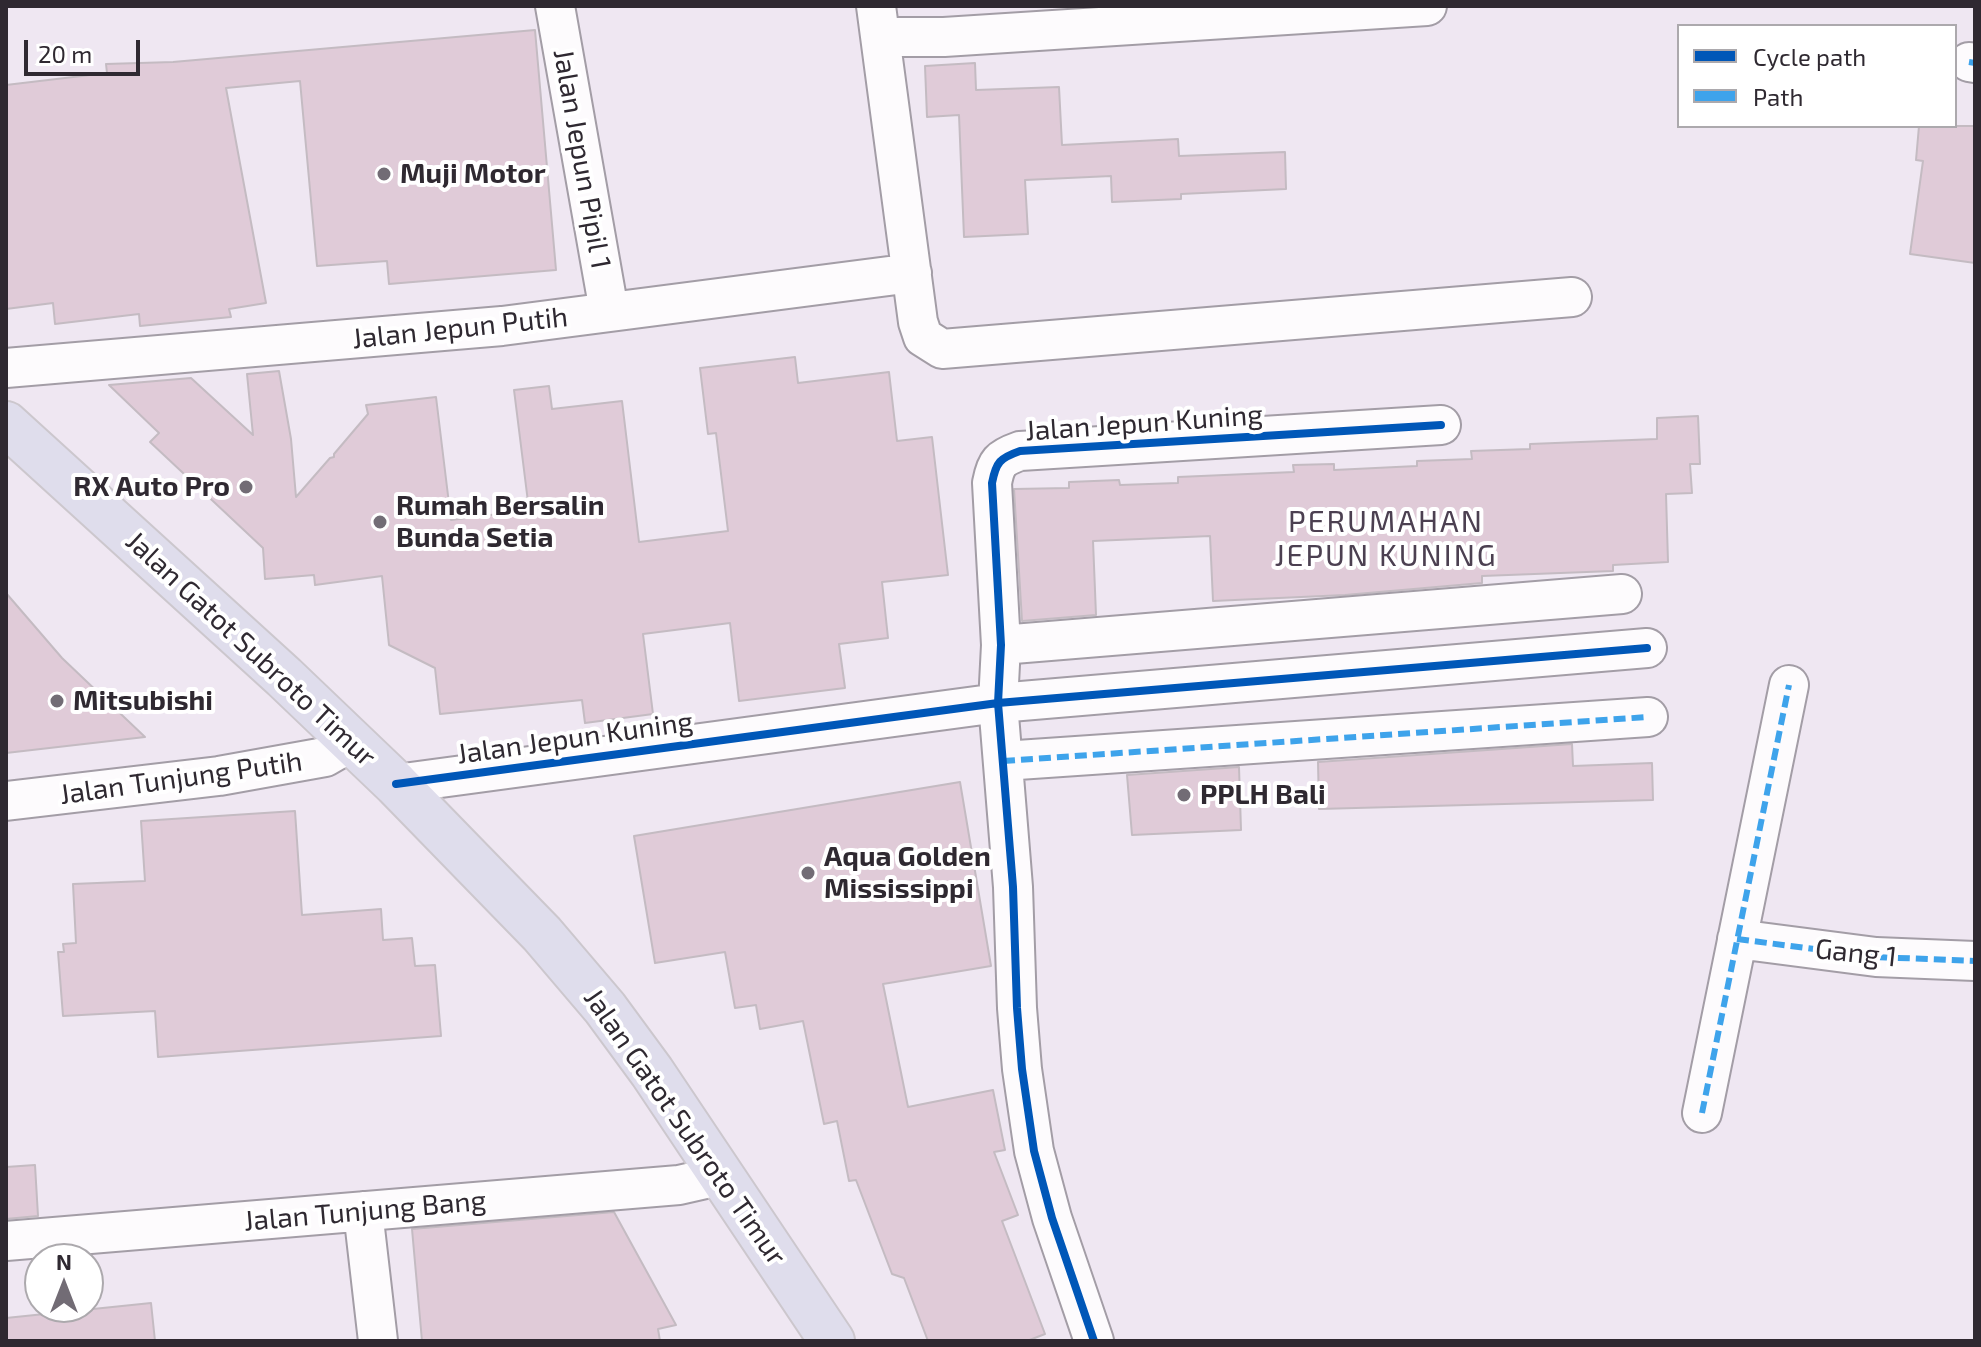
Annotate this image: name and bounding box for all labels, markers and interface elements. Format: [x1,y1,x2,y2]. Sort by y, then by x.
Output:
scale bar [28,24,144,74]
legend [1677,24,1957,128]
text: 20 m [38,39,92,68]
text: Cycle path [1753,42,1866,71]
street label: Jalan Jepun Pipil 1 [546,46,618,272]
text: Path [1753,82,1803,111]
place label: Muji Motor [400,157,546,191]
marker: Muji Motor [375,165,393,183]
street label: Jalan Jepun Putih [350,300,570,356]
street label: Jalan Jepun Kuning [1024,398,1264,448]
place label: RX Auto Pro [73,470,230,504]
marker: RX Auto Pro [237,478,255,496]
place label: Rumah Bersalin Bunda Setia [396,489,604,555]
district label: PERUMAHAN JEPUN KUNING [1274,504,1498,574]
marker: Rumah Bersalin Bunda Setia [371,513,389,531]
street label: Jalan Gatot Subroto Timur [119,524,383,774]
place label: Mitsubishi [73,684,213,718]
marker: Mitsubishi [48,692,66,710]
street label: Jalan Jepun Kuning [455,705,695,771]
street label: Jalan Tunjung Putih [58,744,304,812]
place label: PPLH Bali [1200,778,1326,812]
marker: PPLH Bali [1175,786,1193,804]
place label: Aqua Golden Mississippi [824,840,991,906]
marker: Aqua Golden Mississippi [799,864,817,882]
street label: Gang 1 [1813,932,1899,974]
street label: Jalan Gatot Subroto Timur [577,982,793,1272]
street label: Jalan Tunjung Bang [243,1184,487,1238]
north arrow [24,1243,104,1323]
text: N [56,1248,72,1274]

